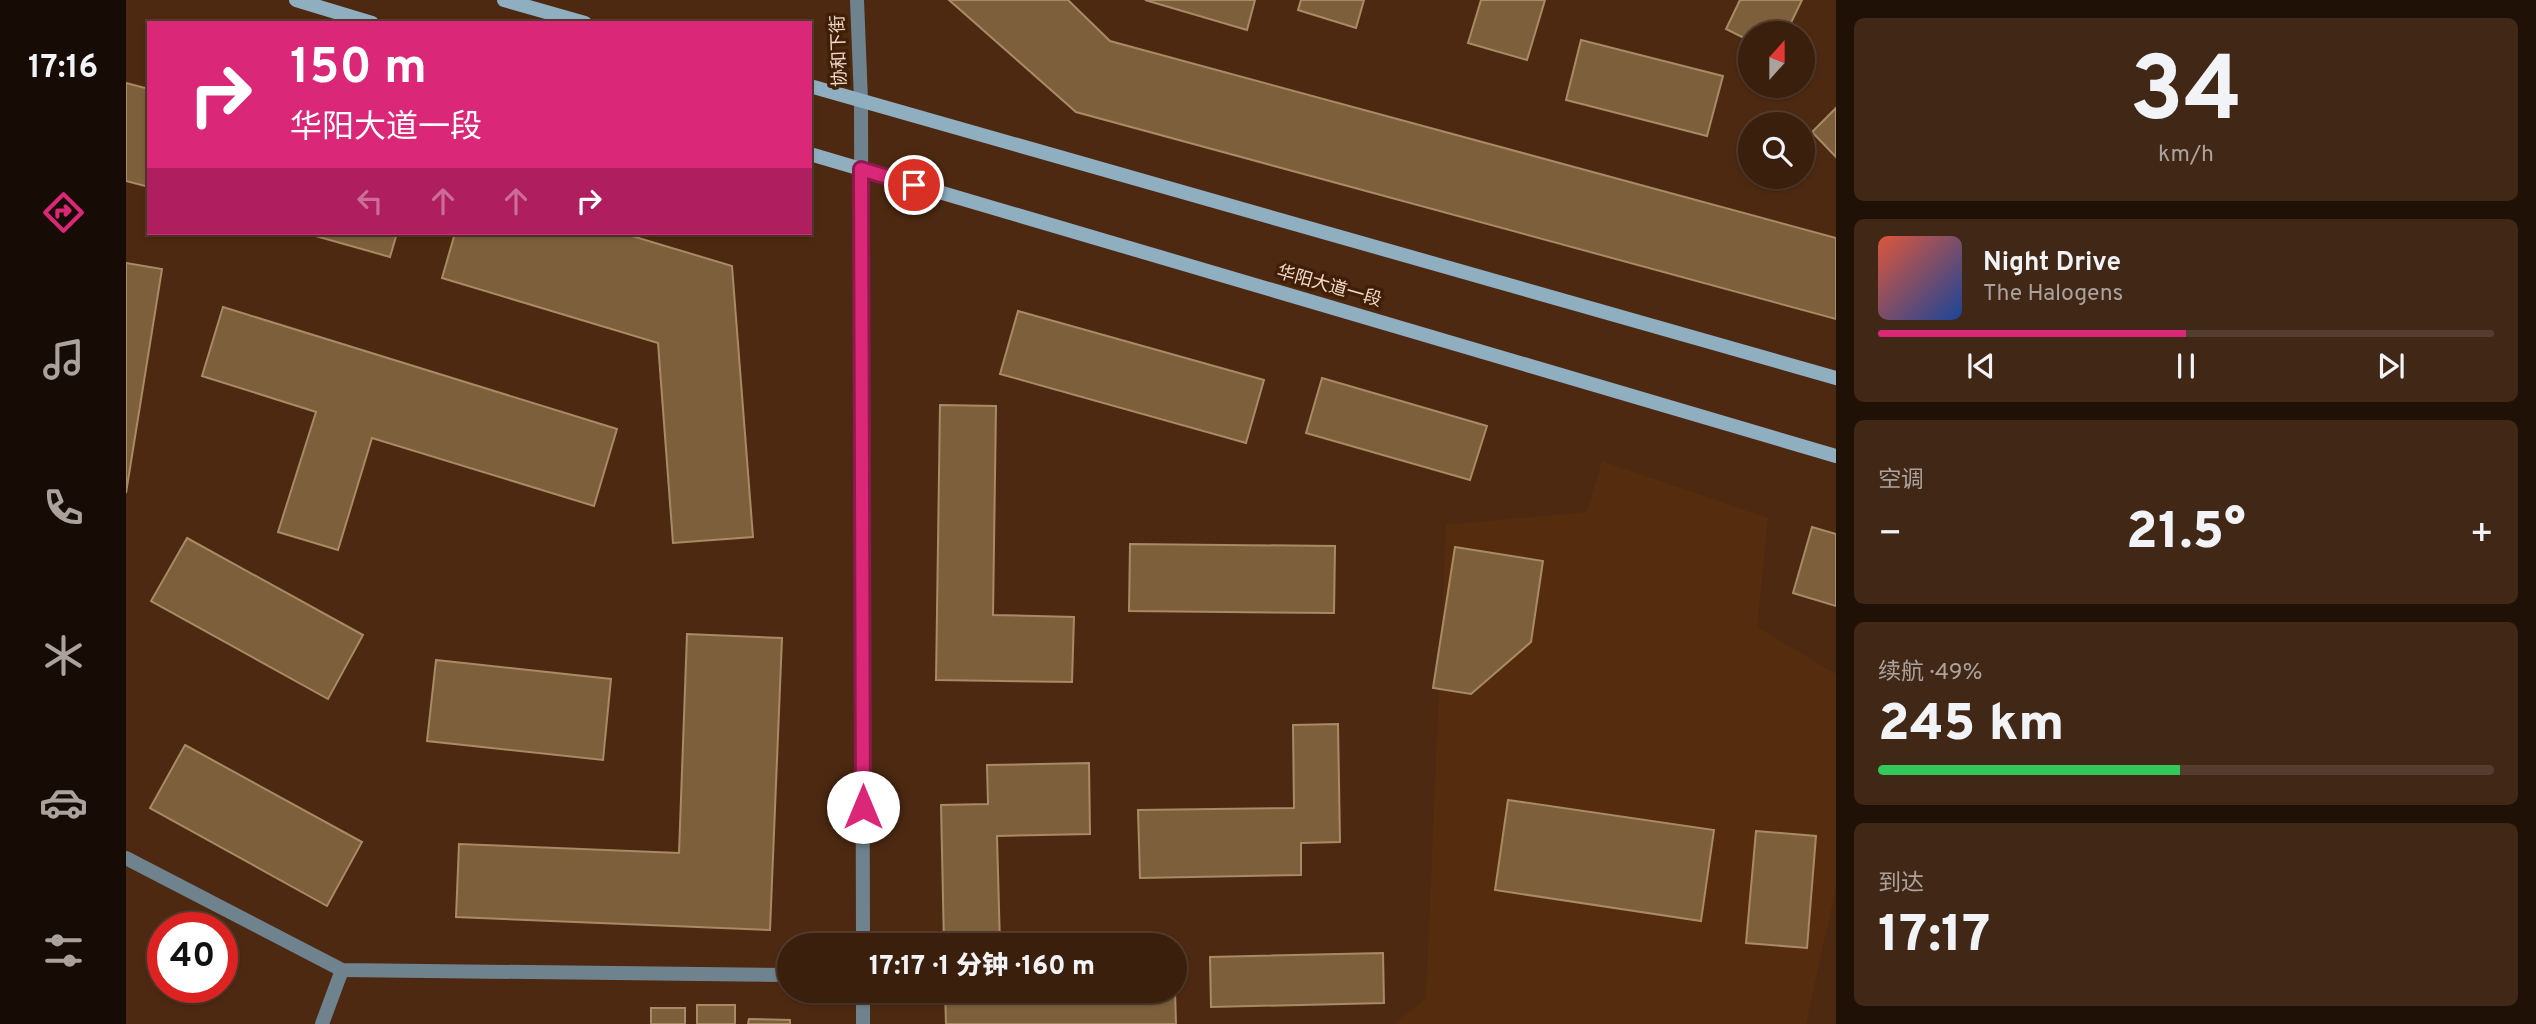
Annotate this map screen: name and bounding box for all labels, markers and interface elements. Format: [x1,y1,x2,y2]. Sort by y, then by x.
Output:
street label: 协和下街 [827,15,853,87]
north arrow [1738,21,1815,98]
map controls [1738,21,1815,189]
text: 34 [2129,38,2243,153]
text: 150 m [290,39,427,101]
text: 17:16 [28,49,98,89]
icon: right [175,49,266,140]
text: 华阳大道一段 [290,109,482,149]
button: search [1738,112,1815,189]
text: km/h [2158,141,2214,170]
pin [884,155,944,215]
icon: arrive [895,166,933,204]
icon: left [351,182,389,220]
icon: ahead [424,182,462,220]
icon: ahead [497,182,535,220]
icon: right [570,182,608,220]
icon: directions [39,188,88,237]
text: Night Drive [1983,247,2121,280]
street label: 华阳大道一段 [1274,261,1384,313]
text: The Halogens [1983,280,2123,309]
icon: music [39,335,88,384]
icon: previous [1962,347,2000,385]
icon: pause [2167,347,2205,385]
icon: next [2372,347,2410,385]
text: 空调 [1878,467,1924,496]
icon: phone [39,483,88,532]
text: 21.5° [2126,501,2246,567]
text: − [1878,511,1903,560]
text: + [2469,511,2494,560]
icon: climate [39,631,88,680]
text: 续航 · 49% [1878,659,1983,688]
text: 245 km [1878,693,2064,759]
position arrow [826,770,900,844]
icon: car [39,778,88,827]
text: 到达 [1878,870,1924,899]
text: 17:17 [1878,904,1990,970]
speed limit sign: 40 [147,912,238,1003]
icon: filters [39,926,88,975]
text: 17:17 · 1 分钟 · 160 m [869,951,1095,984]

